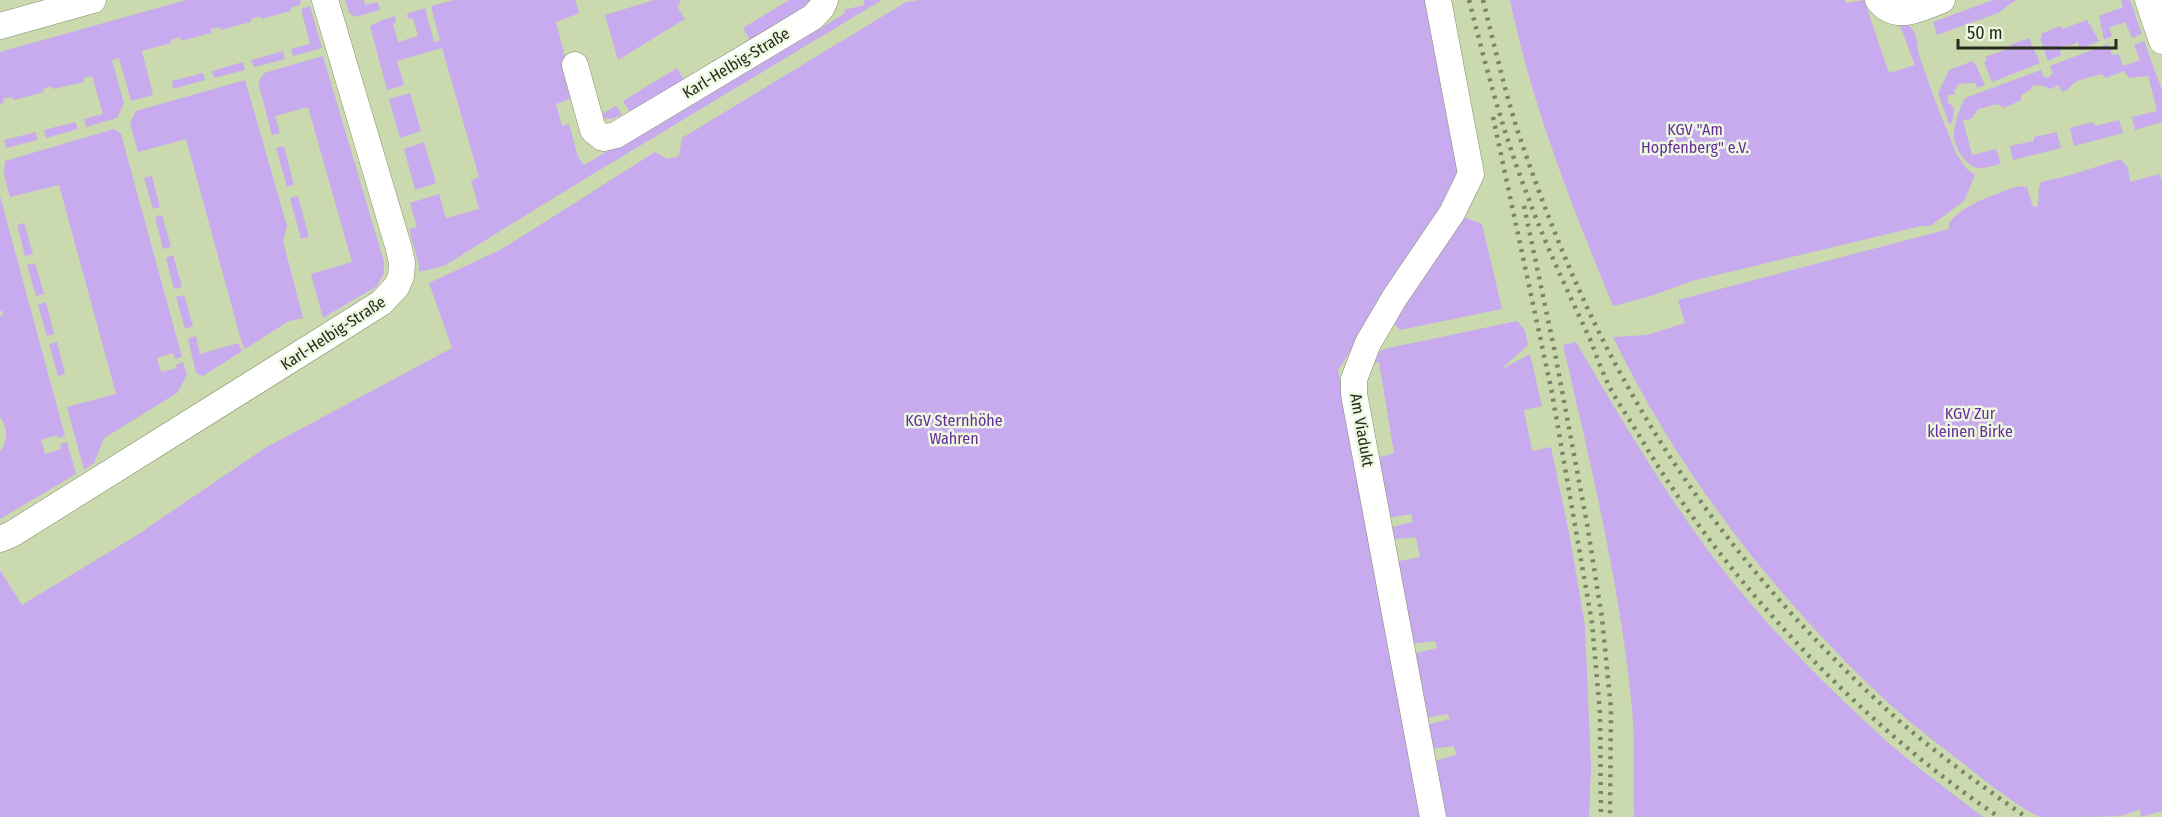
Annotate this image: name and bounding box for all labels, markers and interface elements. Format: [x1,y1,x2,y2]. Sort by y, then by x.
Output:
scale bar [1958,12,2116,50]
text: 50 m [1967,22,2003,44]
street label: Karl-Helbig-Straße [679,24,793,102]
park label: KGV "Am Hopfenberg" e.V. [1641,120,1749,157]
street label: Karl-Helbig-Straße [277,292,389,374]
street label: Am Viadukt [1346,392,1378,469]
park label: KGV Zur kleinen Birke [1927,404,2013,441]
park label: KGV Sternhöhe Wahren [905,411,1003,448]

